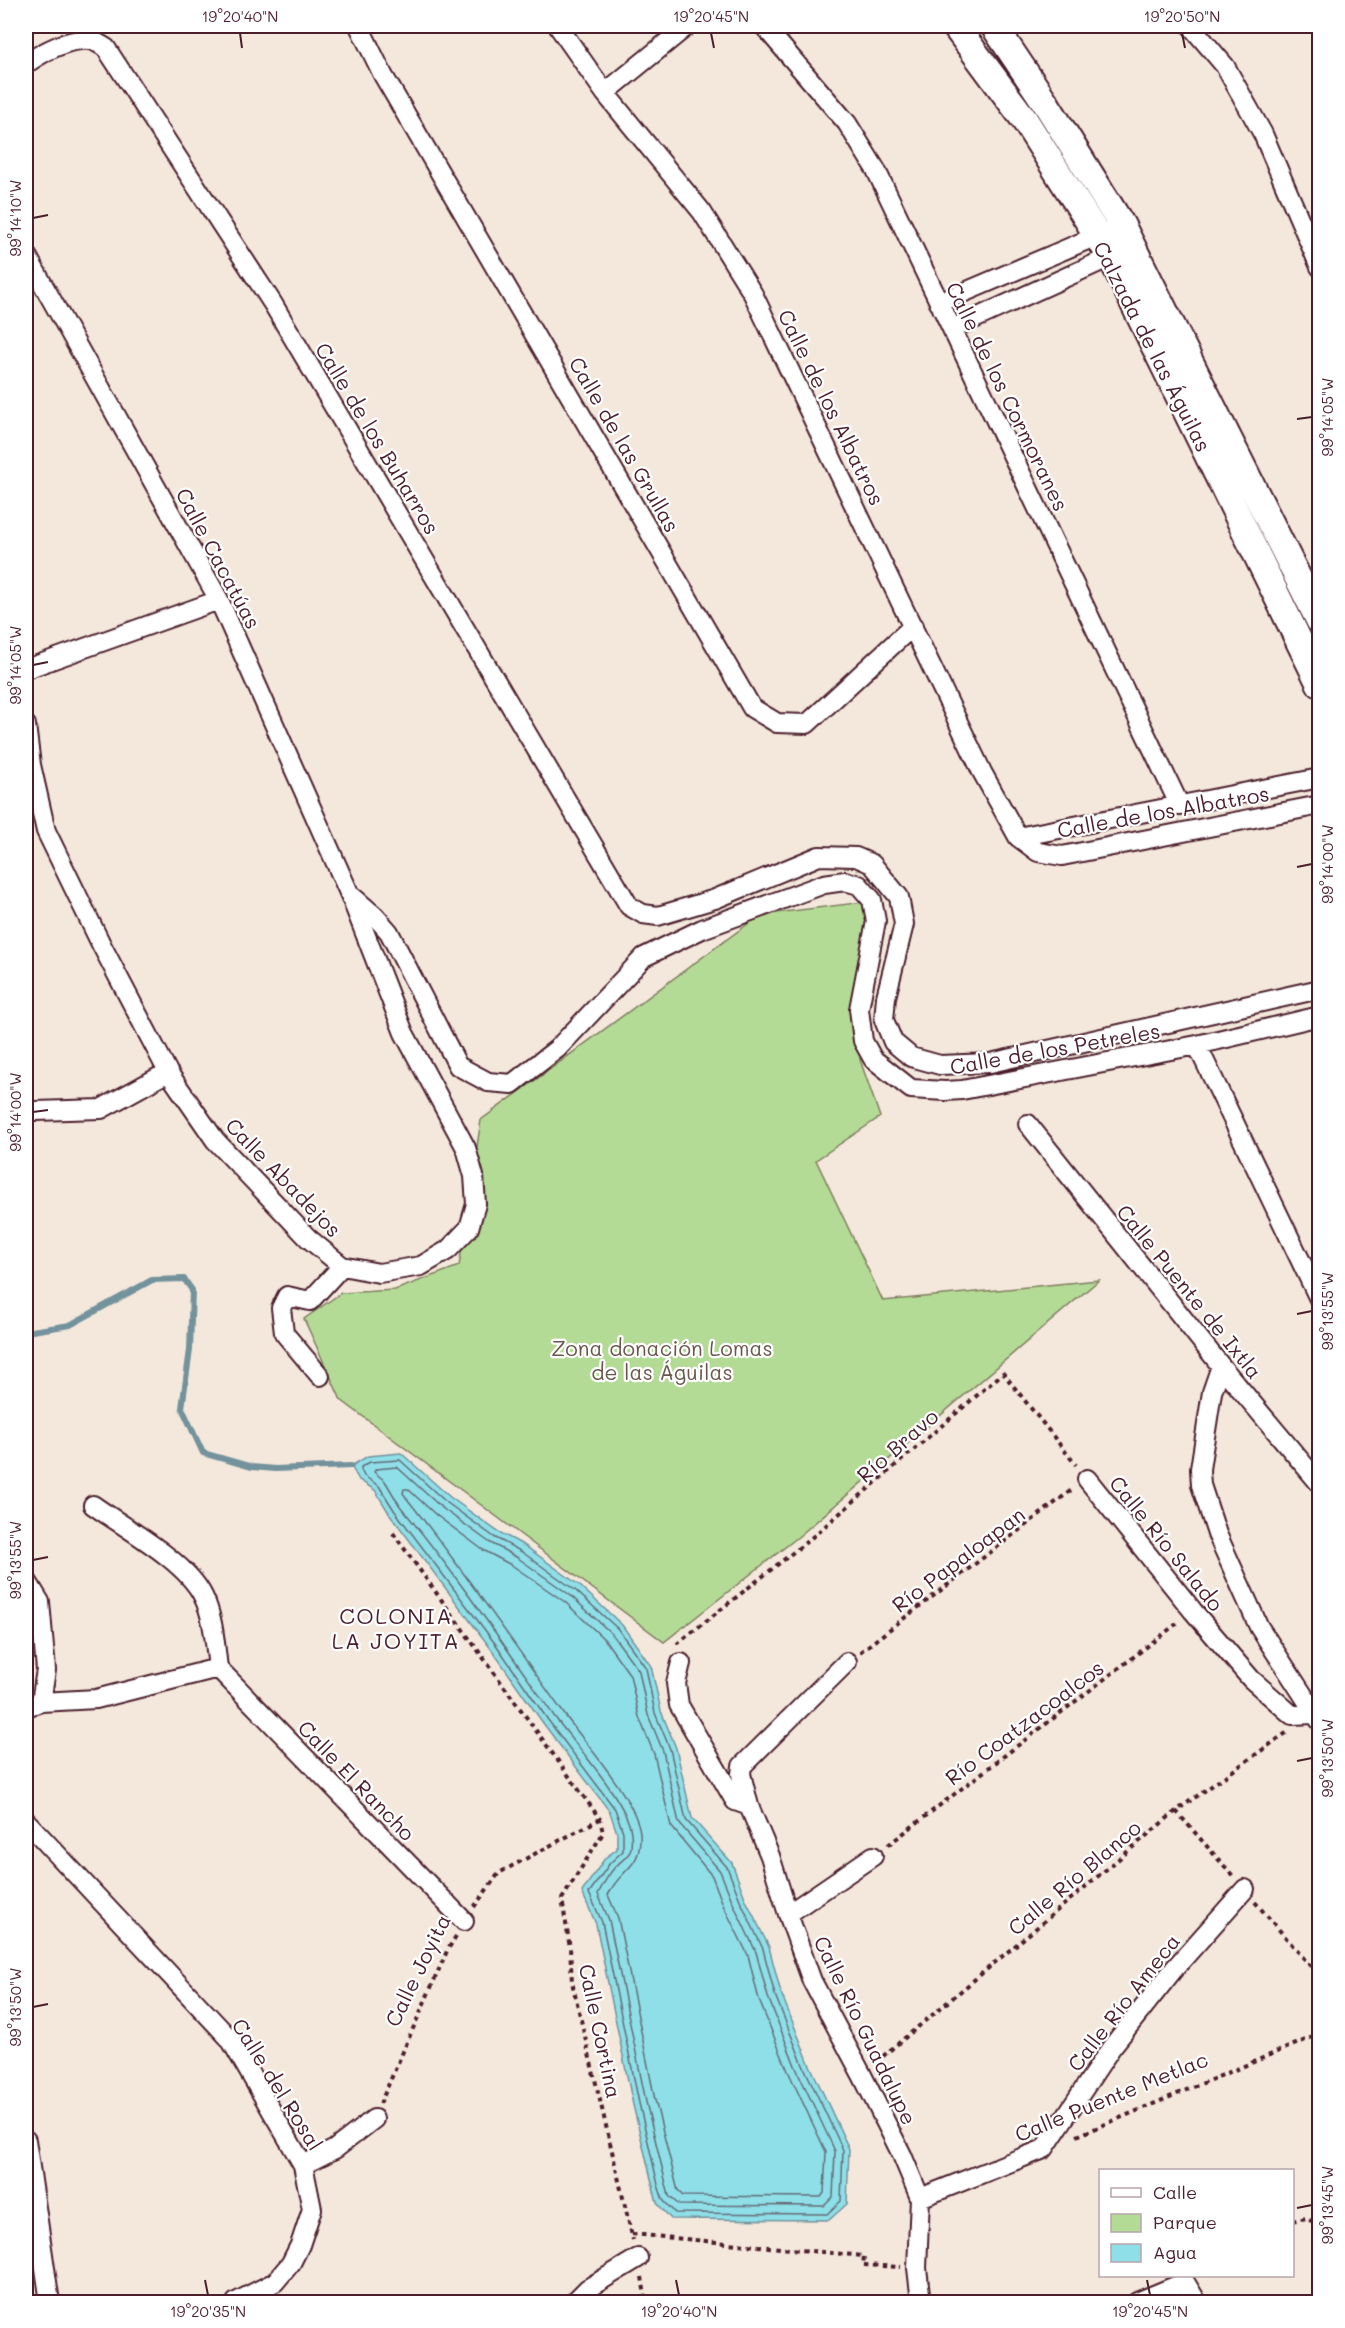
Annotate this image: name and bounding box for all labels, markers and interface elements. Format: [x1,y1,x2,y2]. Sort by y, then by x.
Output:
text: 19°20'40"N [202,6,278,26]
text: 19°20'45"N [673,6,749,26]
text: 19°20'50"N [1144,6,1220,26]
text: 99°14'10"W [5,180,25,256]
street label: Calzada de las Águilas [1088,236,1218,456]
street label: Calle de los Cormoranes [941,277,1075,515]
street label: Calle de los Albatros [773,305,891,509]
street label: Calle de los Buharros [310,337,446,539]
street label: Calle de las Grullas [564,351,686,537]
text: 99°14'05"W [1317,378,1337,456]
street label: Calle Cacatúas [170,483,268,633]
text: 99°14'05"W [5,626,25,704]
street label: Calle de los Albatros [1055,779,1271,843]
text: 99°14'00"W [1317,824,1337,904]
street label: Calle de los Petreles [948,1016,1162,1080]
text: 99°14'00"W [5,1072,25,1152]
street label: Calle Abadejos [220,1112,348,1242]
street label: Calle Puente de Ixtla [1111,1198,1269,1384]
text: 99°13'55"W [1317,1272,1337,1350]
park label: Zona donación Lomas de las Águilas [551,1334,773,1385]
street label: Río Bravo [851,1402,943,1488]
street label: Calle Río Salado [1104,1470,1230,1616]
street label: Río Papaloapan [886,1500,1030,1618]
text: 99°13'55"W [5,1521,25,1599]
district label: COLONIA LA JOYITA [332,1601,460,1655]
street label: Río Coatzacoalcos [939,1653,1109,1791]
street label: Calle El Rancho [293,1714,421,1846]
text: 99°13'50"W [1317,1719,1337,1797]
street label: Calle Río Blanco [1002,1813,1146,1941]
street label: Calle Joyita [378,1909,456,2031]
street label: Calle Río Ameca [1061,1928,1185,2076]
street label: Calle Río Guadalupe [809,1931,923,2129]
street label: Calle Cortina [574,1961,628,2101]
text: 99°13'50"W [5,1968,25,2046]
street label: Calle del Rosal [227,2013,329,2155]
street label: Calle Puente Metlac [1010,2045,1212,2147]
text: 99°13'45"W [1317,2166,1337,2244]
legend [1099,2169,1294,2277]
text: Calle [1153,2180,1197,2204]
text: Parque [1153,2210,1217,2234]
text: Agua [1153,2240,1197,2264]
text: 19°20'35"N [170,2301,246,2321]
text: 19°20'40"N [641,2301,717,2321]
text: 19°20'45"N [1112,2301,1188,2321]

